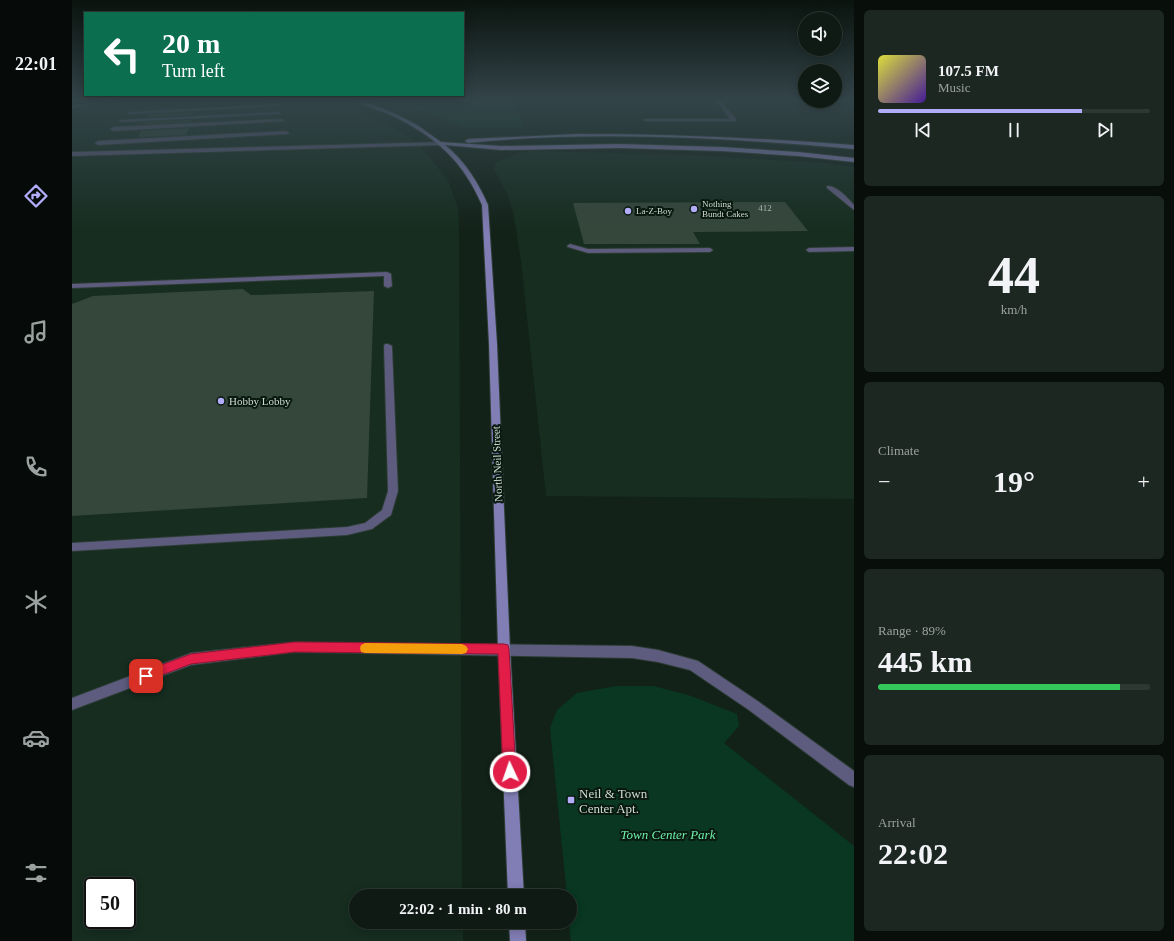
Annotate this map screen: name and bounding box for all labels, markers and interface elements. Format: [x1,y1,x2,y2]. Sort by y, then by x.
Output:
map controls [798,12,842,108]
button: sound [798,12,842,56]
icon: left [96,28,148,80]
text: 20 m [162,28,220,59]
text: 22:01 [15,54,57,74]
text: Turn left [162,61,225,81]
text: 107.5 FM [938,63,999,79]
button: layers [798,64,842,108]
text: Music [938,80,971,95]
icon: previous [912,119,934,141]
icon: pause [1003,119,1025,141]
icon: next [1094,119,1116,141]
icon: directions [22,182,50,210]
place label: Nothing Bundt Cakes [702,199,749,219]
house number: 412 [758,203,772,213]
marker: Nothing Bundt Cakes [689,204,699,214]
marker: La-Z-Boy [623,206,633,216]
place label: La-Z-Boy [636,206,672,216]
text: 44 [988,247,1040,304]
text: km/h [1001,302,1027,317]
icon: music [22,318,50,346]
place label: Hobby Lobby [229,395,291,407]
marker: Hobby Lobby [216,396,226,406]
street label: North Neil Street [490,426,504,502]
text: Climate [878,443,919,458]
icon: phone [22,453,50,481]
text: 19° [993,465,1035,498]
text: − [878,469,890,494]
text: + [1138,469,1150,494]
icon: climate [22,588,50,616]
text: Range · 89% [878,623,946,638]
text: 445 km [878,645,972,678]
pin [129,659,163,693]
icon: arrive [135,665,157,687]
icon: car [22,724,50,752]
position arrow [489,751,531,793]
place label: Neil & Town Center Apt. [579,786,648,816]
marker: Neil & Town Center Apt. [566,795,576,805]
text: Arrival [878,815,916,830]
park label: Town Center Park [621,827,716,842]
text: 22:02 [878,837,948,870]
icon: filters [22,859,50,887]
speed limit sign: 50 [84,877,136,929]
text: 22:02 · 1 min · 80 m [399,901,527,917]

